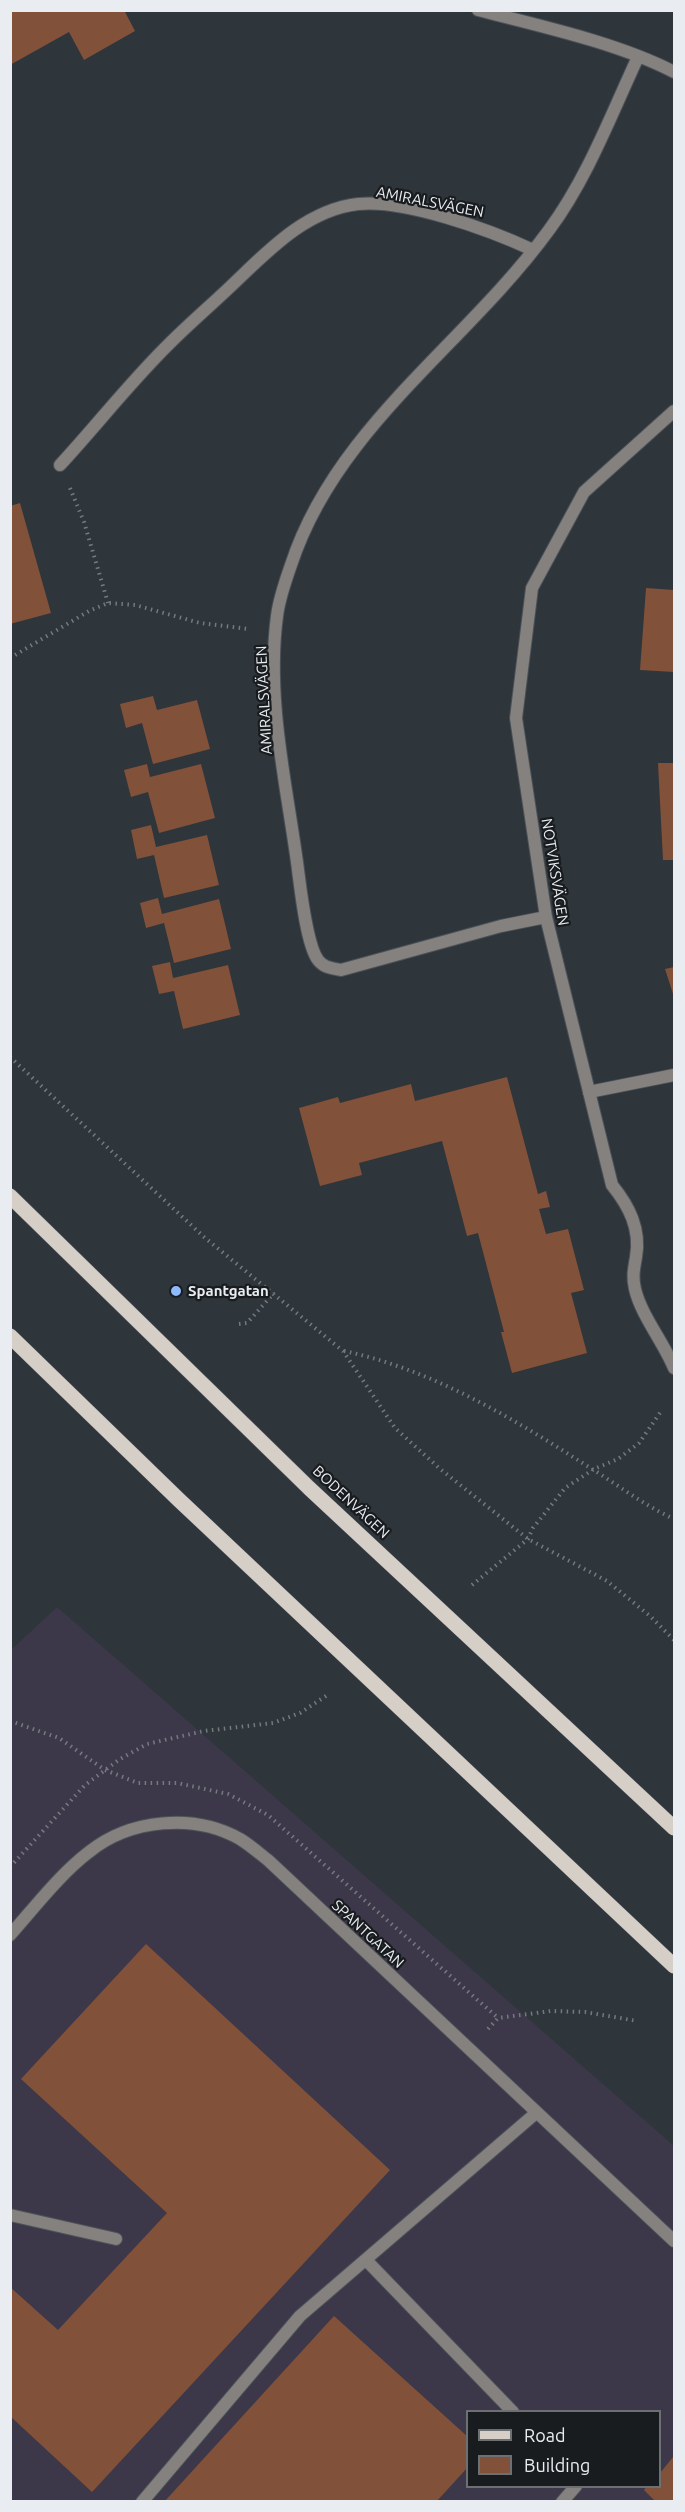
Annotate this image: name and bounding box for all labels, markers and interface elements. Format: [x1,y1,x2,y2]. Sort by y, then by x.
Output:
street label: AMIRALSVÄGEN [375,183,485,221]
street label: AMIRALSVÄGEN [252,645,276,755]
street label: NOTVIKSVÄGEN [538,817,572,927]
place label: Spantgatan [188,1282,269,1300]
marker: Spantgatan [169,1284,183,1298]
street label: BODENVÄGEN [309,1462,393,1542]
street label: SPANTGATAN [328,1896,408,1972]
legend [466,2410,661,2488]
text: Road [524,2425,566,2445]
text: Building [524,2455,590,2475]

